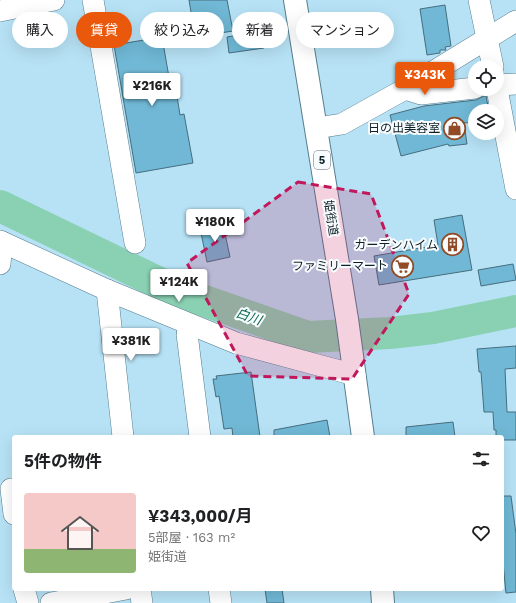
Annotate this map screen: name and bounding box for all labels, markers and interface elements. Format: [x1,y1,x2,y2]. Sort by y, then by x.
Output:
chip: 購入 [12,12,68,48]
chip: 賃貸 [76,12,132,48]
chip: 絞り込み [140,12,224,48]
chip: 新着 [232,12,288,48]
chip: マンション [296,12,394,48]
map controls [468,60,504,140]
button: locate [468,60,504,96]
pin: ¥343K [397,62,453,96]
text: ¥343K [404,67,446,82]
pin: ¥216K [124,73,180,107]
text: ¥216K [132,78,172,93]
button: layers [468,104,504,140]
shop icon: 日の出美容室 [442,115,468,141]
place label: 日の出美容室 [368,121,440,135]
road number: 5 [314,151,330,169]
street label: 姫街道 [321,199,341,237]
pin: ¥180K [187,209,243,243]
text: ¥180K [195,214,235,229]
building icon: ガーデンハイム [440,232,466,258]
place label: ガーデンハイム [354,238,438,252]
supermarket icon: ファミリーマート [390,253,416,279]
place label: ファミリーマート [292,259,388,273]
pin: ¥124K [151,269,207,303]
text: ¥124K [159,274,199,289]
water label: 白川 [234,305,265,328]
pin: ¥381K [103,328,159,362]
text: ¥381K [111,333,151,348]
icon: filters [470,448,492,470]
text: 5件の物件 [24,451,102,471]
text: ¥343,000/月 [148,506,253,526]
icon: home [56,509,104,557]
icon: heart [470,522,492,544]
text: 5部屋 · 163 m² [148,530,235,545]
text: 姫街道 [148,549,187,564]

